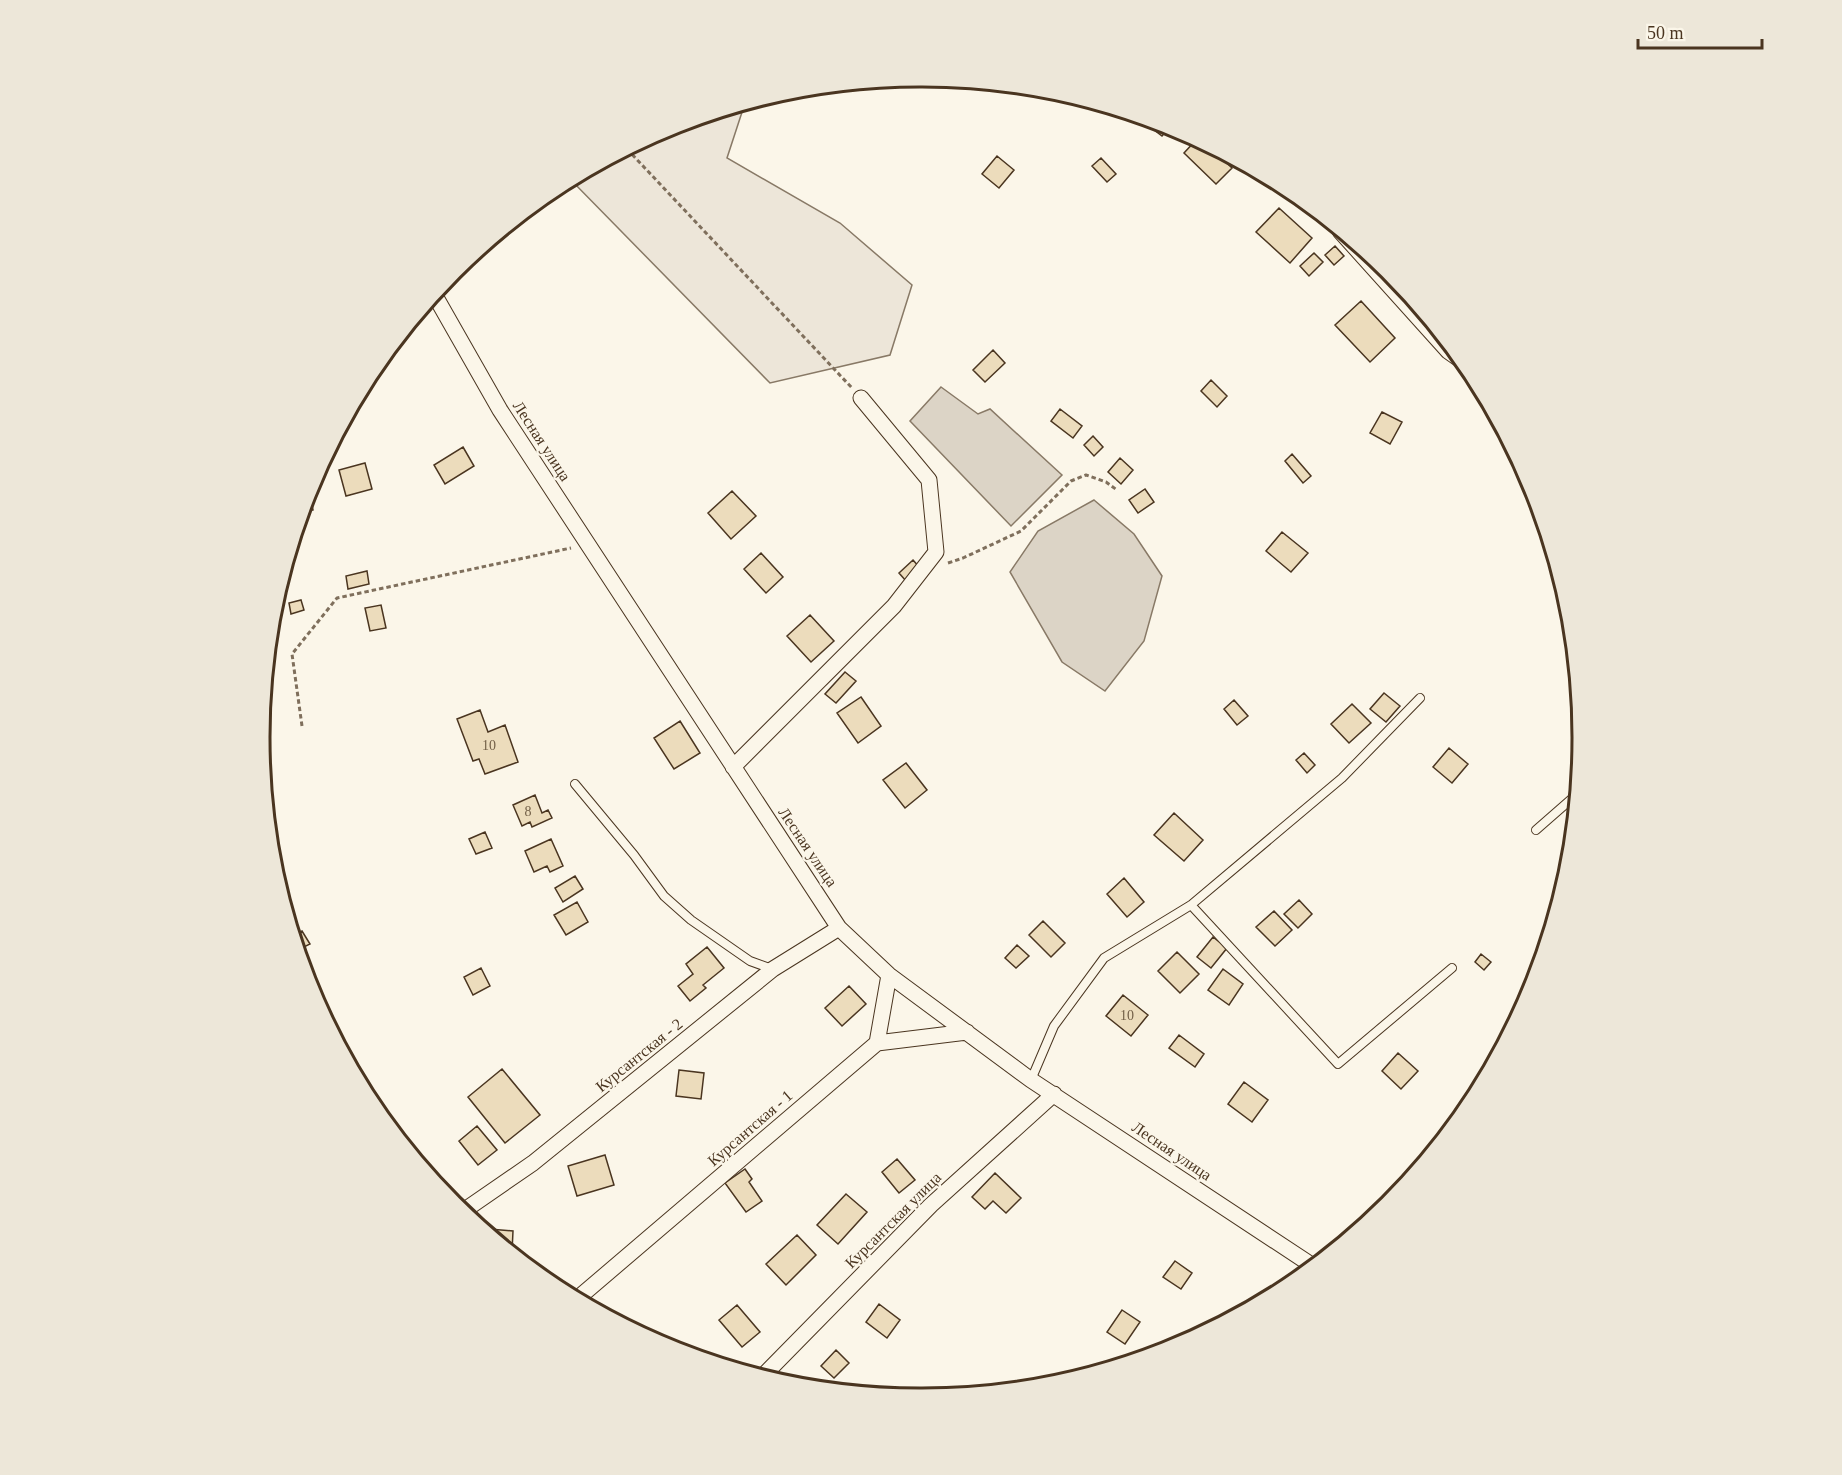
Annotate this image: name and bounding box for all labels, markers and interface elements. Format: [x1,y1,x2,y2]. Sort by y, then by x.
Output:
scale bar [1638,12,1762,50]
text: 50 m [1647,23,1684,43]
street label: Лесная улица [509,398,574,485]
house number: 10 [482,738,496,753]
house number: 8 [525,804,532,819]
street label: Лесная улица [774,804,841,890]
house number: 10 [1120,1008,1134,1023]
street label: Курсантская - 2 [592,1015,686,1096]
street label: Курсантская - 1 [704,1087,796,1170]
street label: Лесная улица [1129,1118,1215,1185]
street label: Курсантская улица [842,1169,945,1272]

